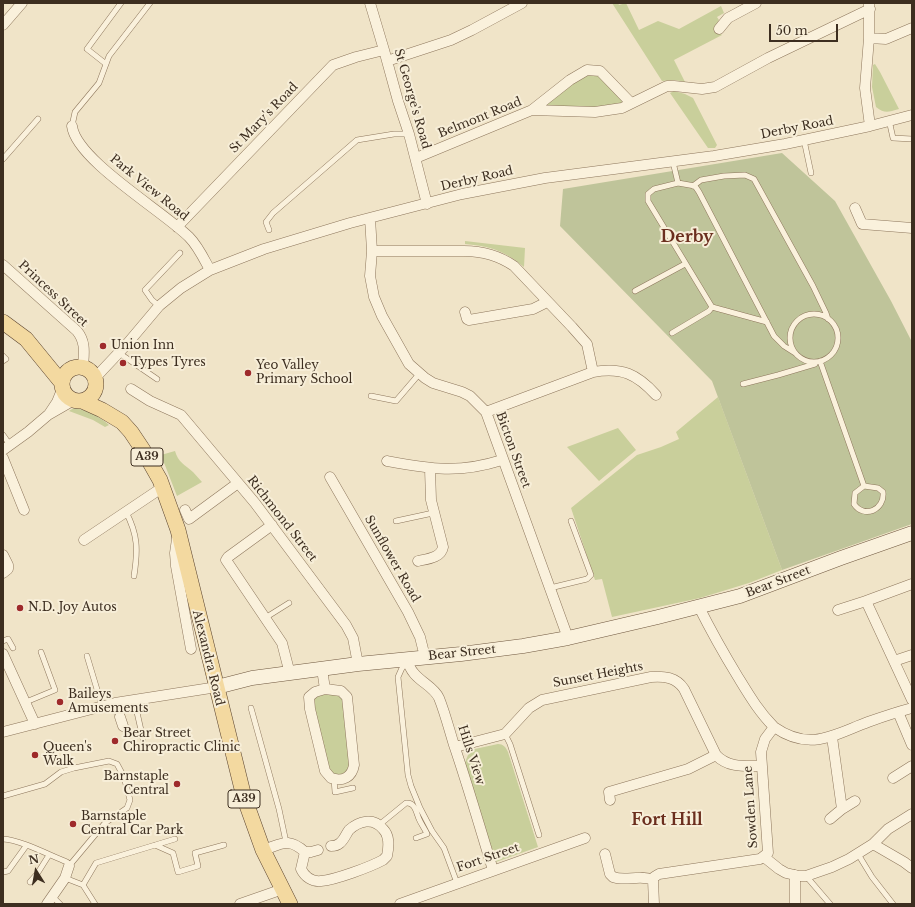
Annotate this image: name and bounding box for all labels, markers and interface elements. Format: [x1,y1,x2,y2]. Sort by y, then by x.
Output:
scale bar [771,16,840,42]
text: 50 m [776,23,808,38]
street label: St George's Road [391,47,433,151]
street label: St Mary's Road [227,80,301,156]
street label: Belmont Road [436,95,524,141]
street label: Derby Road [759,114,835,142]
street label: Park View Road [107,152,191,224]
street label: Derby Road [439,164,515,194]
district label: Derby [661,227,713,247]
street label: Princess Street [15,258,91,330]
place label: Union Inn [111,339,174,353]
marker: Union Inn [98,341,108,351]
place label: Types Tyres [131,356,206,370]
marker: Types Tyres [118,358,128,368]
place label: Yeo Valley Primary School [256,359,352,387]
marker: Yeo Valley Primary School [243,368,253,378]
street label: Bicton Street [493,410,533,490]
road number: A39 [131,448,163,466]
street label: Richmond Street [244,473,320,565]
street label: Sunflower Road [361,513,423,605]
street label: Bear Street [744,563,812,601]
place label: N.D. Joy Autos [28,601,117,615]
marker: N.D. Joy Autos [15,603,25,613]
street label: Alexandra Road [189,609,227,707]
street label: Bear Street [427,642,497,664]
street label: Sunset Heights [552,659,644,691]
place label: Baileys Amusements [68,688,149,716]
marker: Baileys Amusements [55,697,65,707]
street label: Hills View [455,723,487,787]
place label: Bear Street Chiropractic Clinic [123,727,240,755]
marker: Bear Street Chiropractic Clinic [110,736,120,746]
place label: Queen's Walk [43,741,92,769]
marker: Queen's Walk [30,750,40,760]
street label: Sowden Lane [741,765,761,849]
place label: Barnstaple Central [104,770,169,798]
marker: Barnstaple Central [172,779,182,789]
road number: A39 [228,790,260,808]
place label: Barnstaple Central Car Park [81,810,183,838]
district label: Fort Hill [631,810,703,830]
marker: Barnstaple Central Car Park [68,819,78,829]
street label: Fort Street [455,841,521,875]
north arrow [16,851,56,891]
text: N [27,851,40,867]

